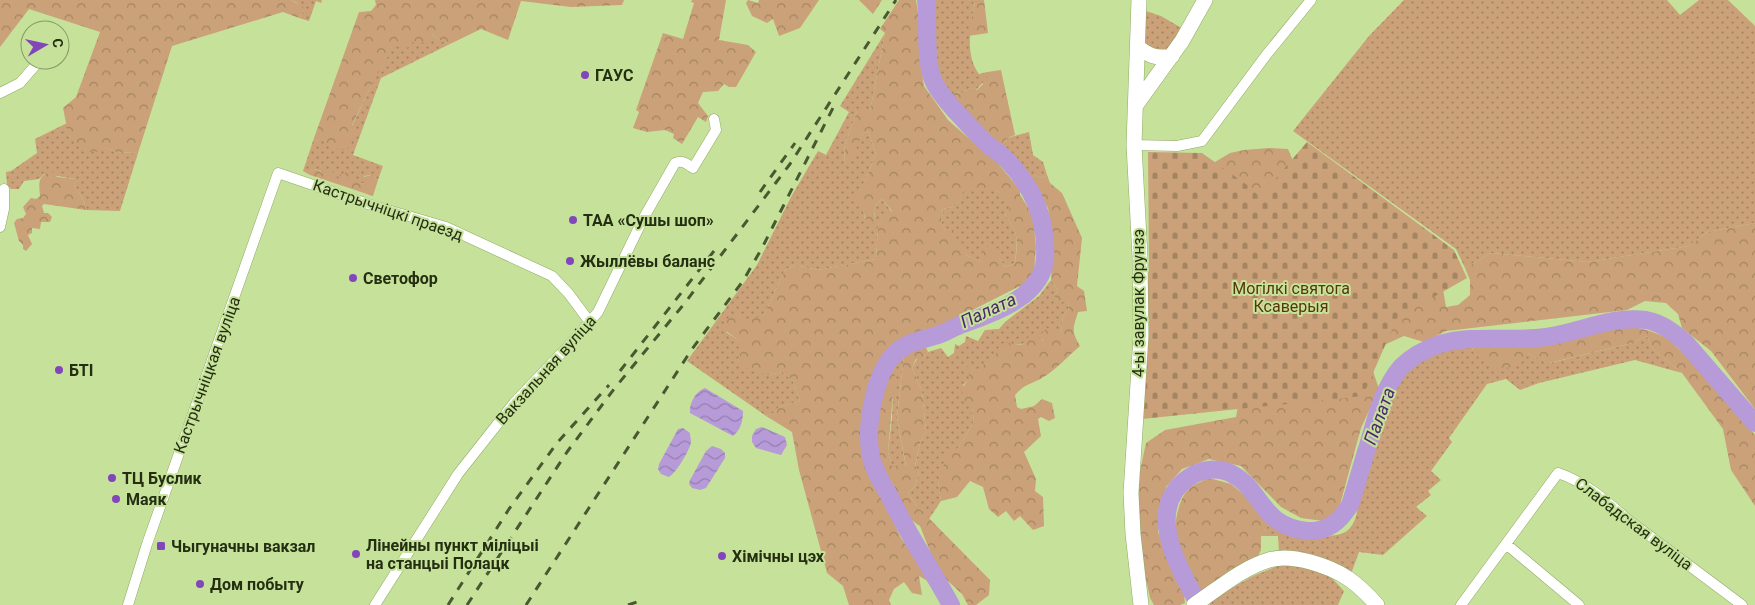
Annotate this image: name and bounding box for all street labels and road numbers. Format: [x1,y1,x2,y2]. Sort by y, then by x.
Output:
street label: Кастрычніцкі праезд [310,175,466,245]
street label: 4-ы завулак Фрунзэ [1129,229,1148,377]
street label: Кастрычніцкая вуліца [170,294,244,456]
street label: Вакзальная вуліца [492,311,600,429]
street label: Слабадская вуліца [1572,474,1696,574]

